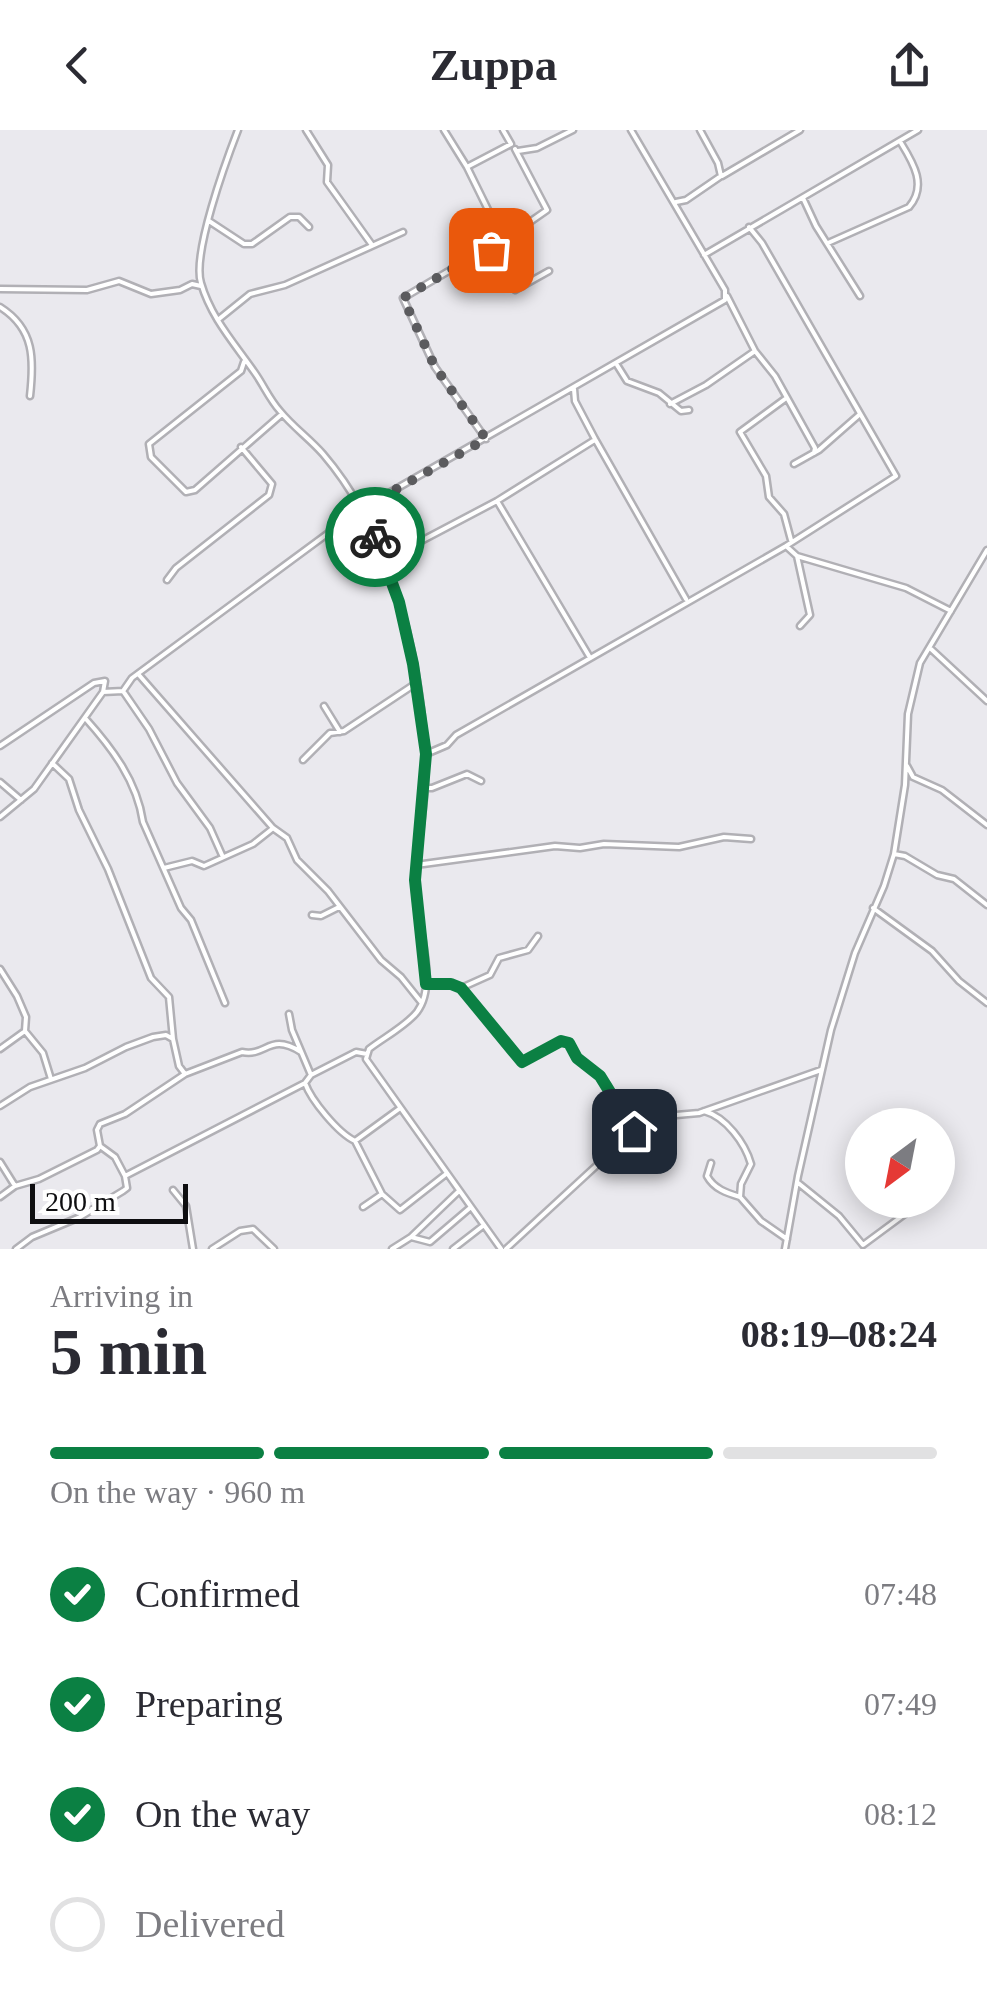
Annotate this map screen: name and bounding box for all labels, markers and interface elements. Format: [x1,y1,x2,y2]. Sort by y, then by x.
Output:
icon: back [50,38,105,93]
icon: share [882,38,937,93]
text: Zuppa [430,40,557,90]
pin [449,208,534,293]
icon: bag [464,223,519,278]
courier [325,487,425,587]
icon: bike [348,510,403,565]
pin [592,1089,677,1174]
icon: home [607,1104,662,1159]
north arrow [845,1108,955,1218]
map controls [845,1108,955,1218]
scale bar [30,1179,188,1224]
text: 200 m [45,1186,116,1217]
text: Arriving in [50,1278,193,1314]
text: 08:19–08:24 [741,1313,937,1355]
text: 5 min [50,1316,207,1388]
text: On the way · 960 m [50,1474,305,1510]
icon: check [50,1567,105,1622]
text: Confirmed [135,1573,300,1615]
text: 07:48 [864,1576,937,1612]
icon: check [50,1677,105,1732]
text: Preparing [135,1683,283,1725]
text: 07:49 [864,1686,937,1722]
icon: check [50,1787,105,1842]
text: On the way [135,1793,310,1835]
text: 08:12 [864,1796,937,1832]
text: Delivered [135,1903,285,1945]

